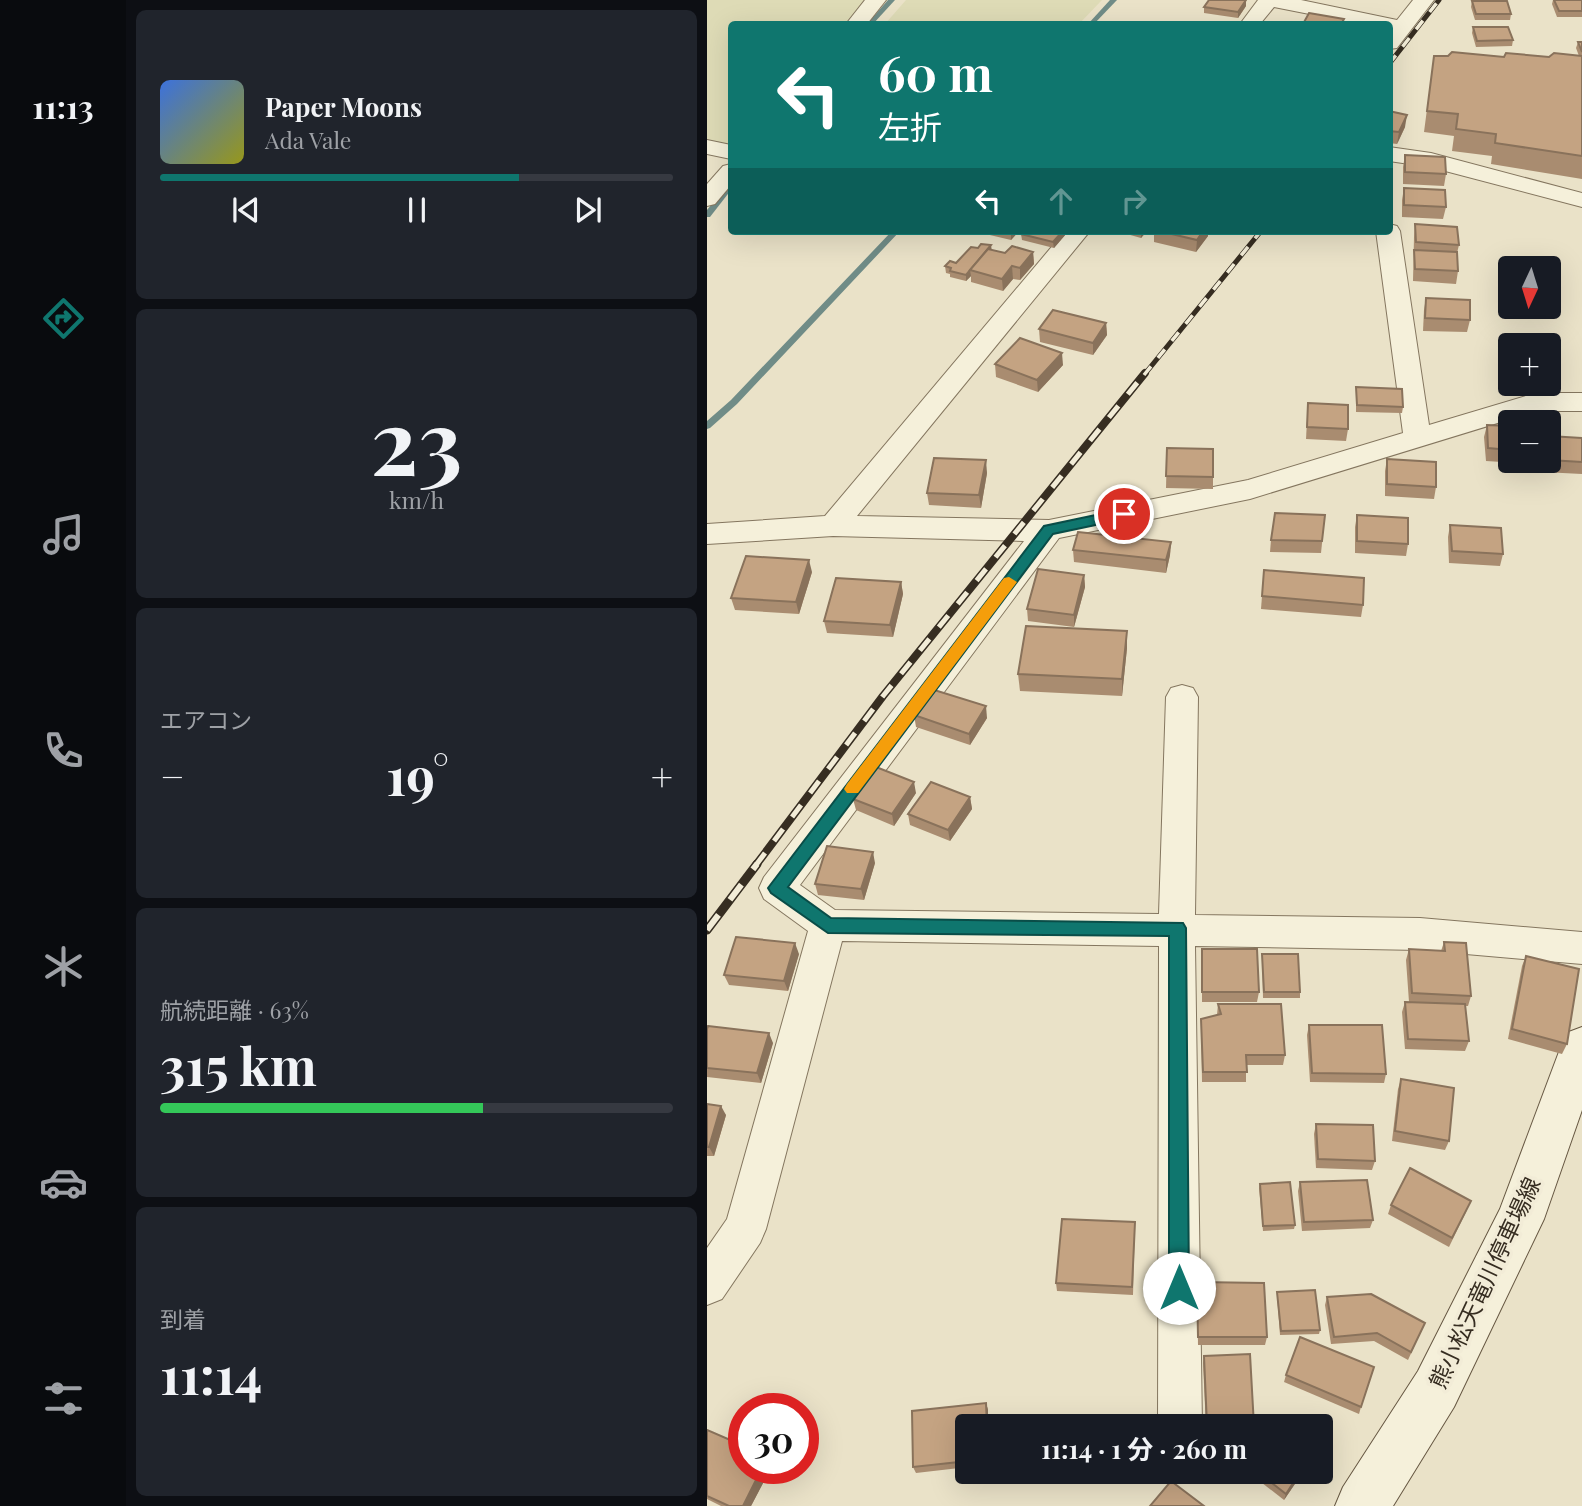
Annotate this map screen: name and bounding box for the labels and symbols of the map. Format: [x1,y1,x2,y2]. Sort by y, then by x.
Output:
north arrow [1498,256,1561,318]
pin [1094,484,1154,544]
street label: 熊小松天竜川停車場線 [1421,1172,1546,1393]
position arrow [1142,1251,1216,1325]
speed limit sign: 30 [728,1393,819,1484]

